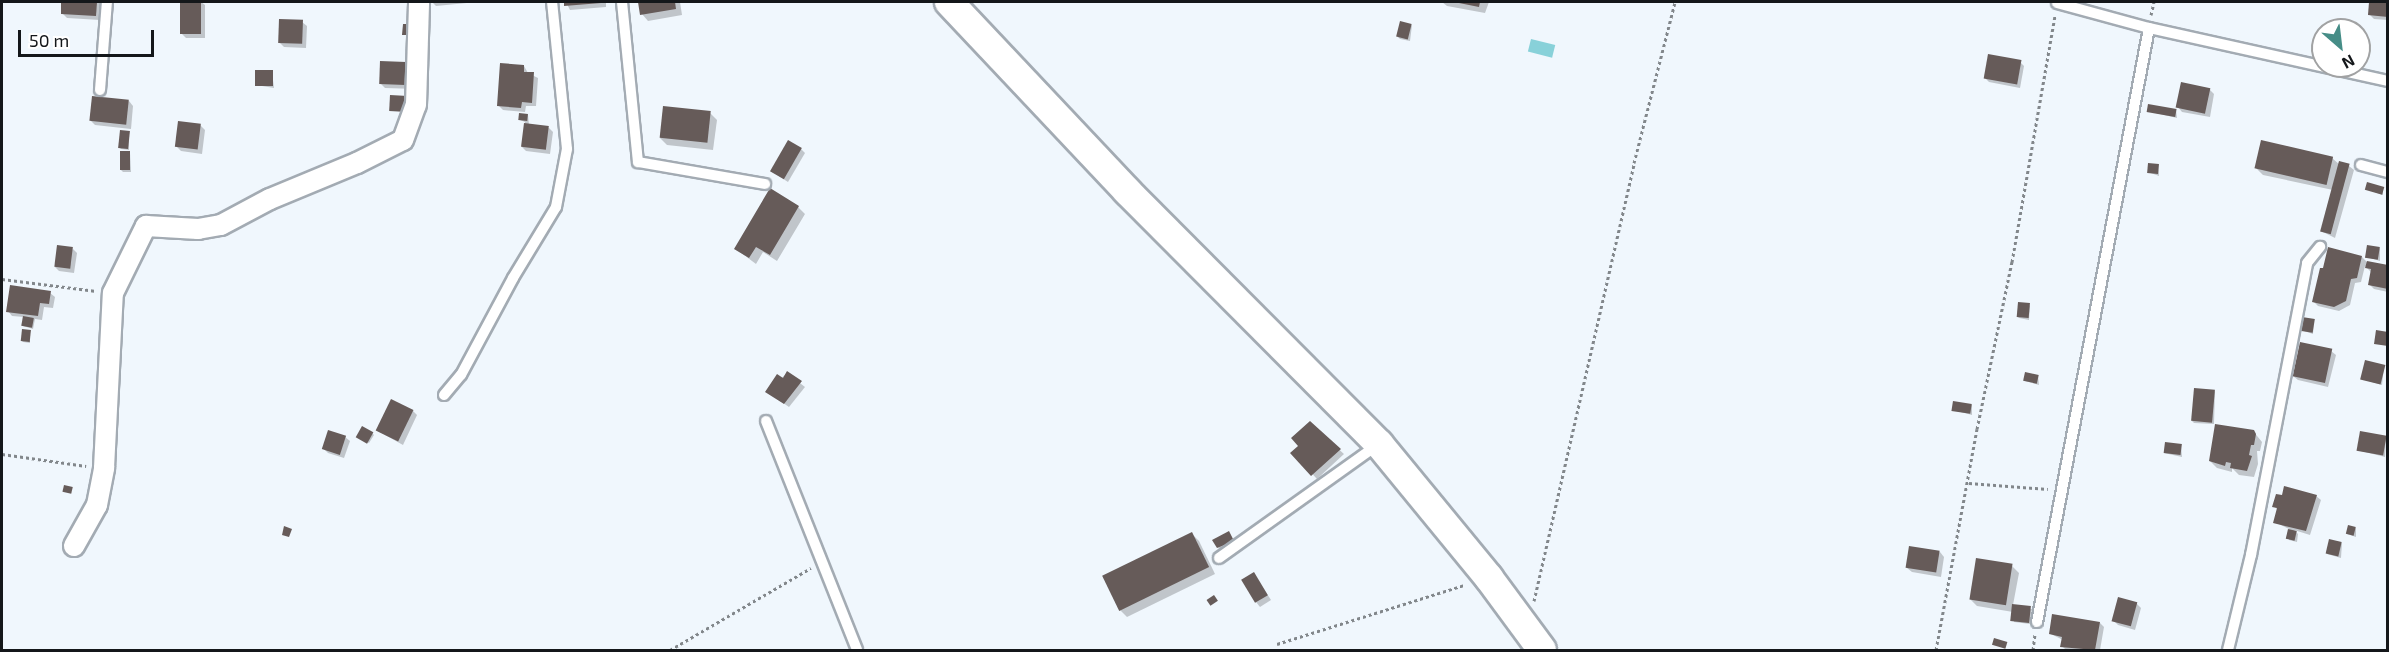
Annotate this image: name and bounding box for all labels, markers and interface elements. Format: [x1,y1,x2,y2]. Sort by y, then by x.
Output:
scale bar [21,18,158,56]
north arrow [2311,18,2371,78]
text: 50 m [29,29,69,51]
text: N [2339,51,2358,74]

